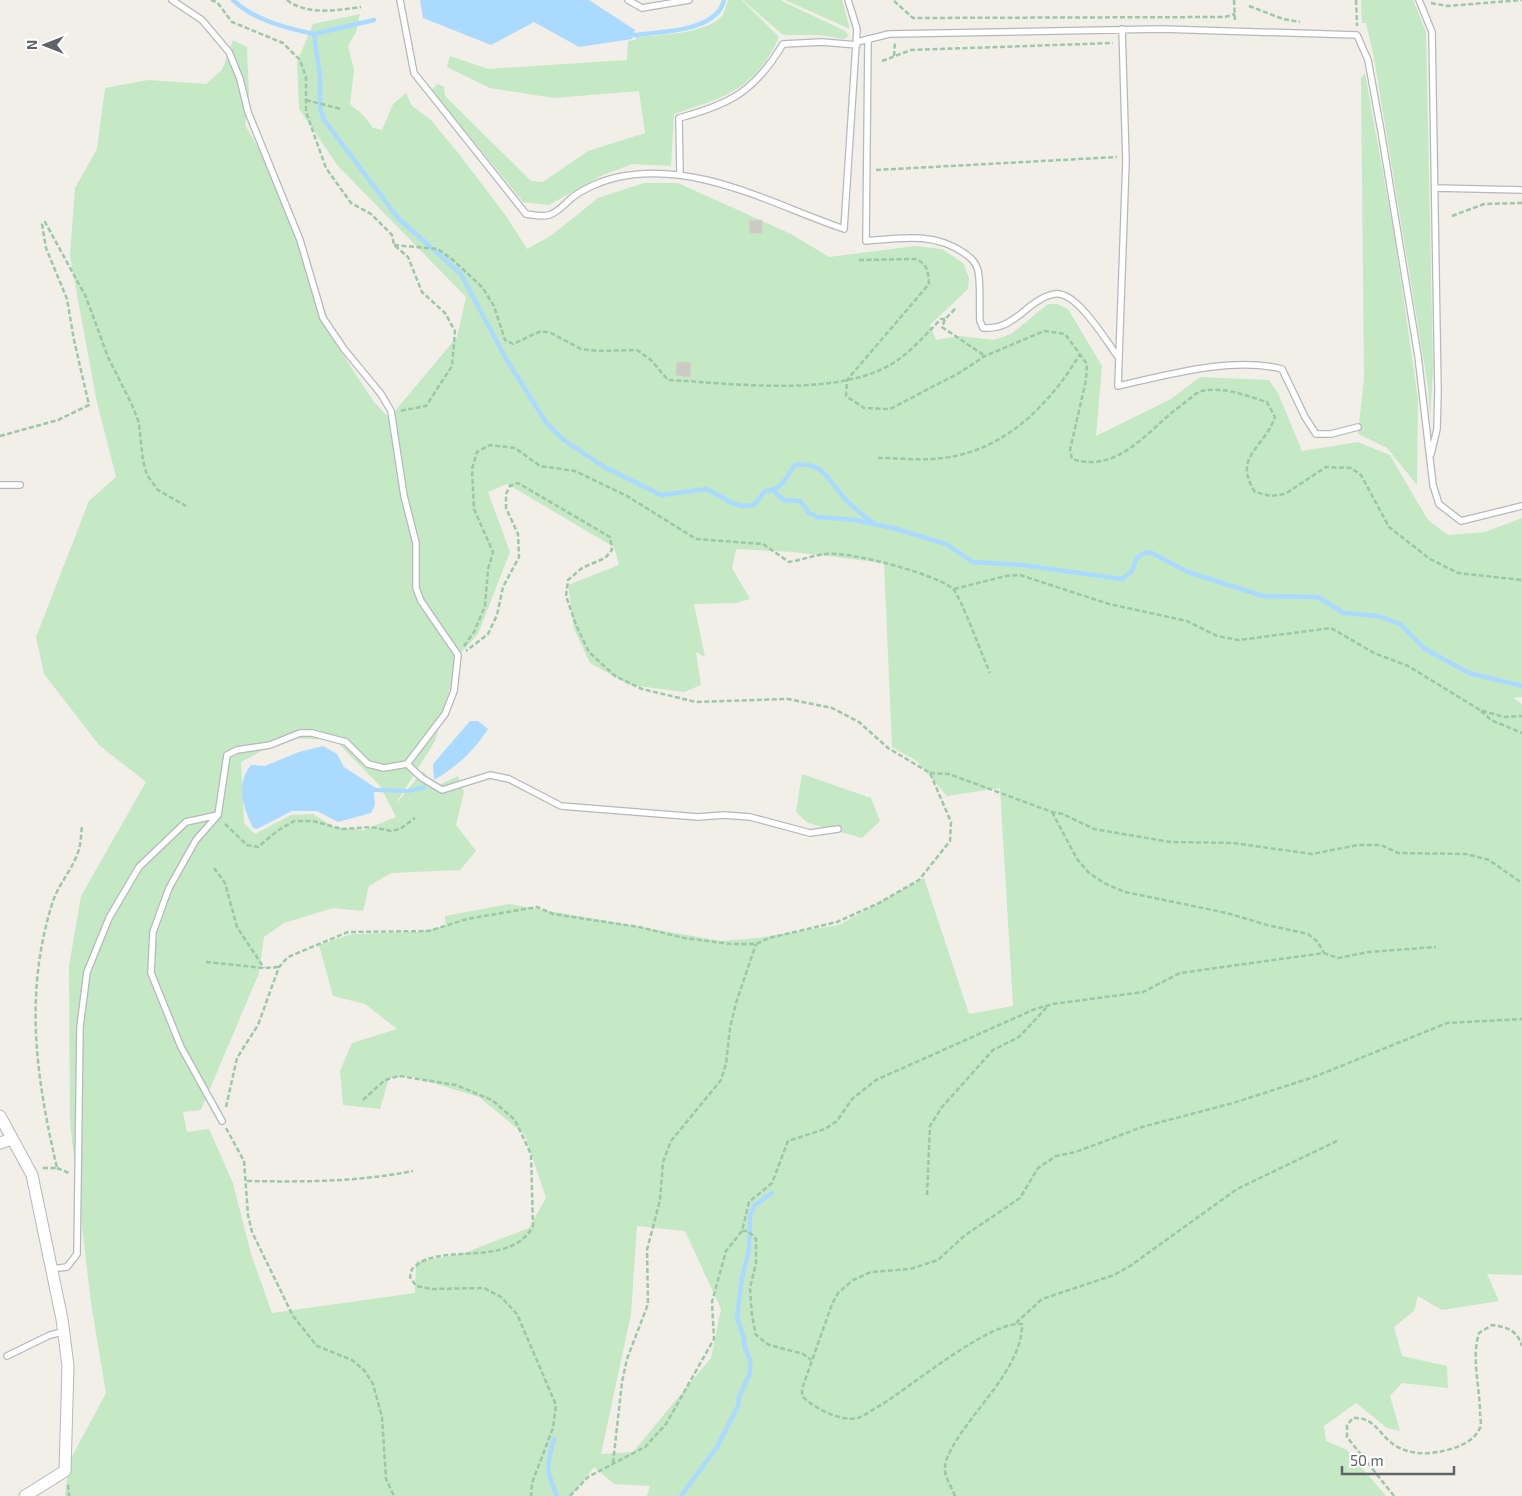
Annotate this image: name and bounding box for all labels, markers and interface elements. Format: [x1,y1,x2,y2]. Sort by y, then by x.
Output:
north arrow [20,20,70,70]
text: N [23,40,40,50]
scale bar [1342,1444,1454,1476]
text: 50 m [1350,1451,1384,1469]

